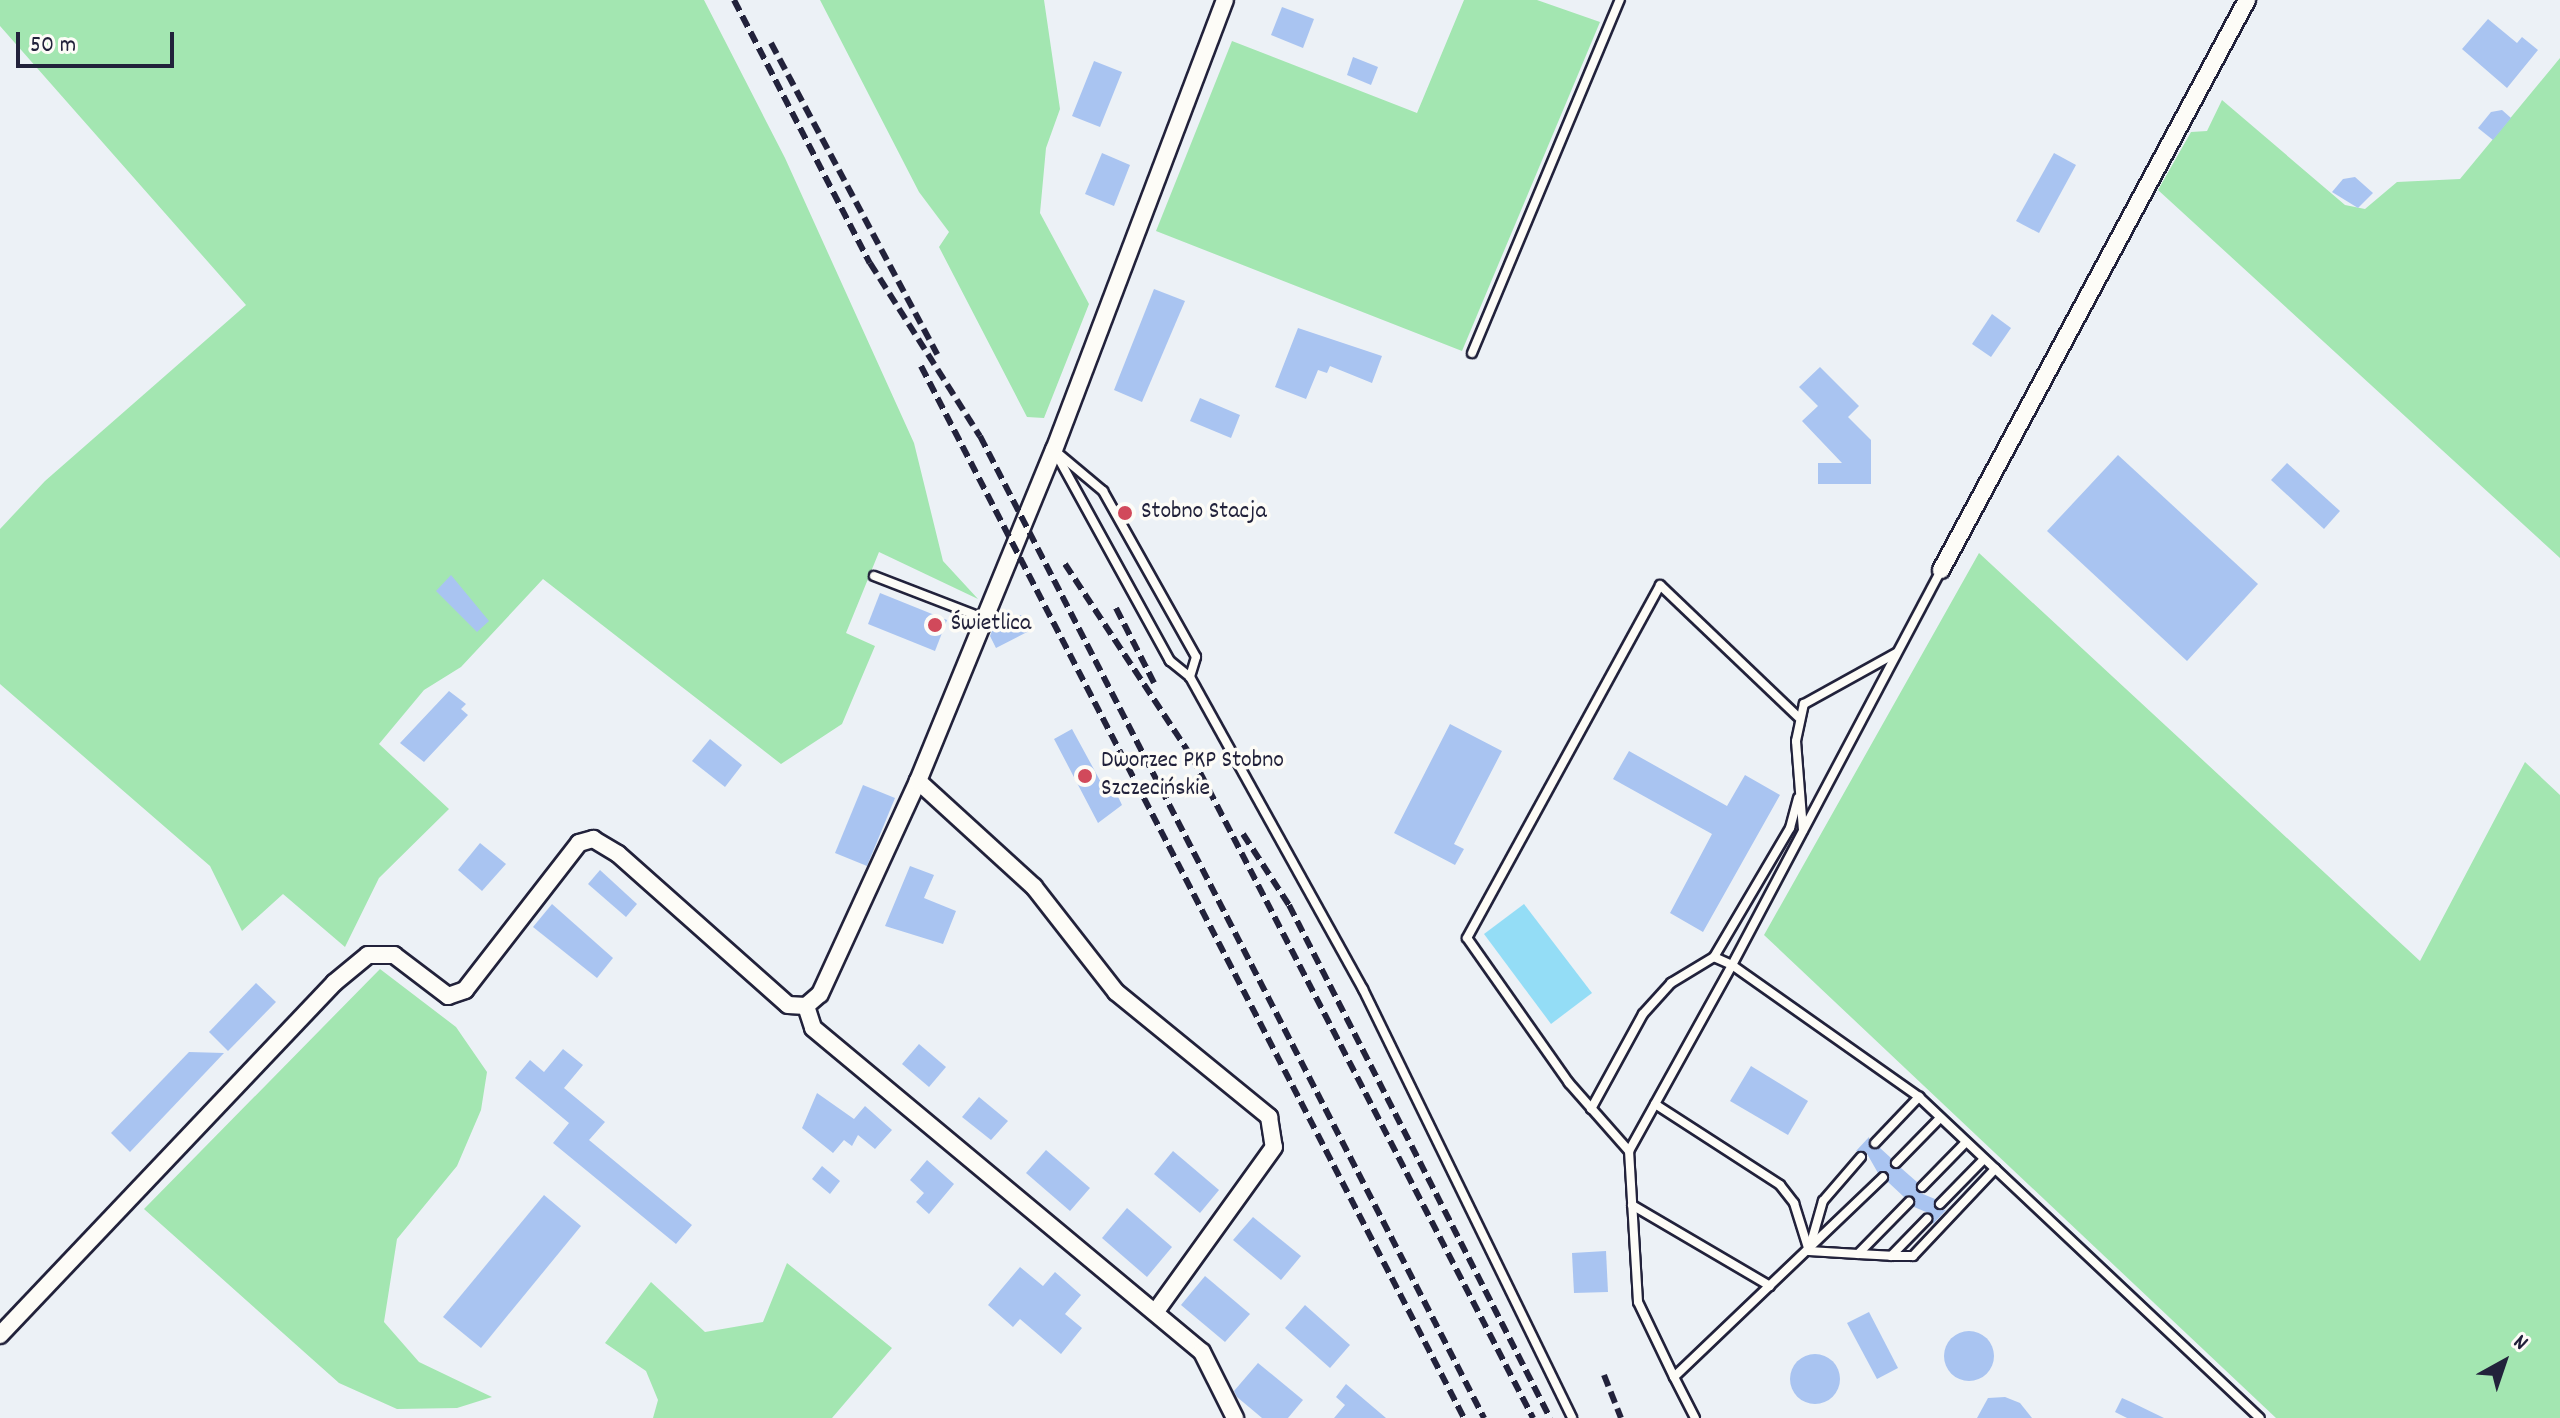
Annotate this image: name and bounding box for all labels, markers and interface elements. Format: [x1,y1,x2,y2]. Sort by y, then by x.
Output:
scale bar [20,16,178,66]
text: 50 m [30,29,76,63]
place label: Stobno Stacja [1141,499,1267,527]
marker: Stobno Stacja [1116,504,1134,522]
place label: Świetlica [951,611,1031,639]
marker: Świetlica [926,616,944,634]
place label: Dworzec PKP Stobno Szczecińskie [1101,748,1284,804]
marker: Dworzec PKP Stobno Szczecińskie [1076,767,1094,785]
north arrow [2464,1322,2544,1402]
text: N [2506,1328,2534,1359]

